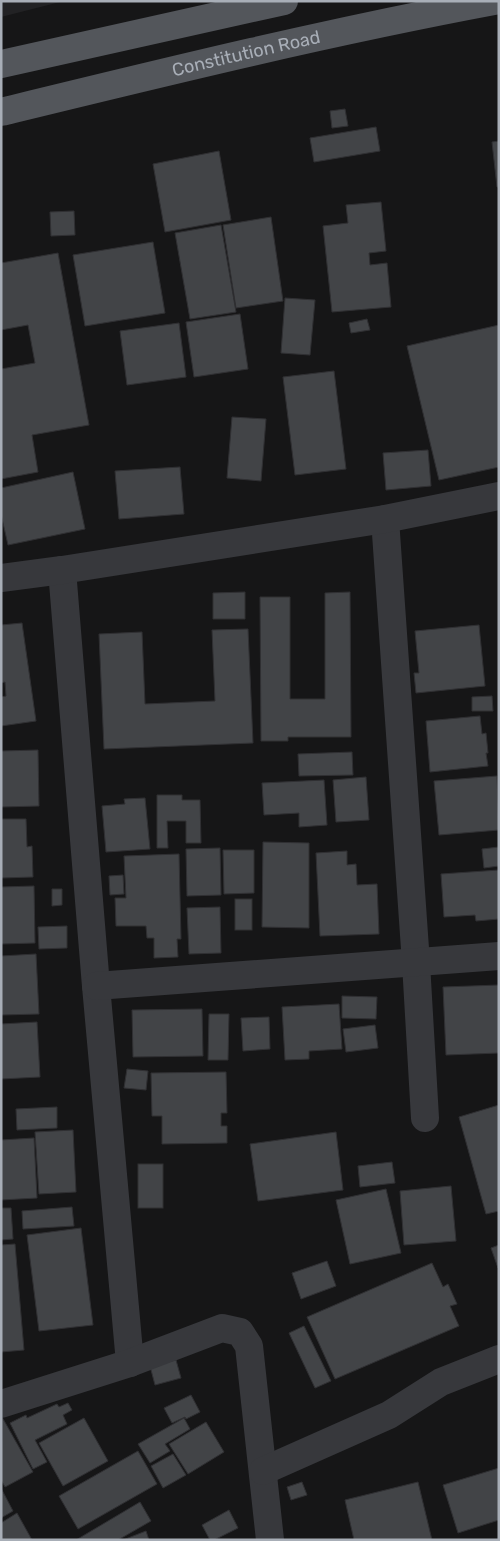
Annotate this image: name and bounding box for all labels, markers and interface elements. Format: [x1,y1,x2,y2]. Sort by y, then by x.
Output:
street label: Constitution Road [170,26,322,81]

